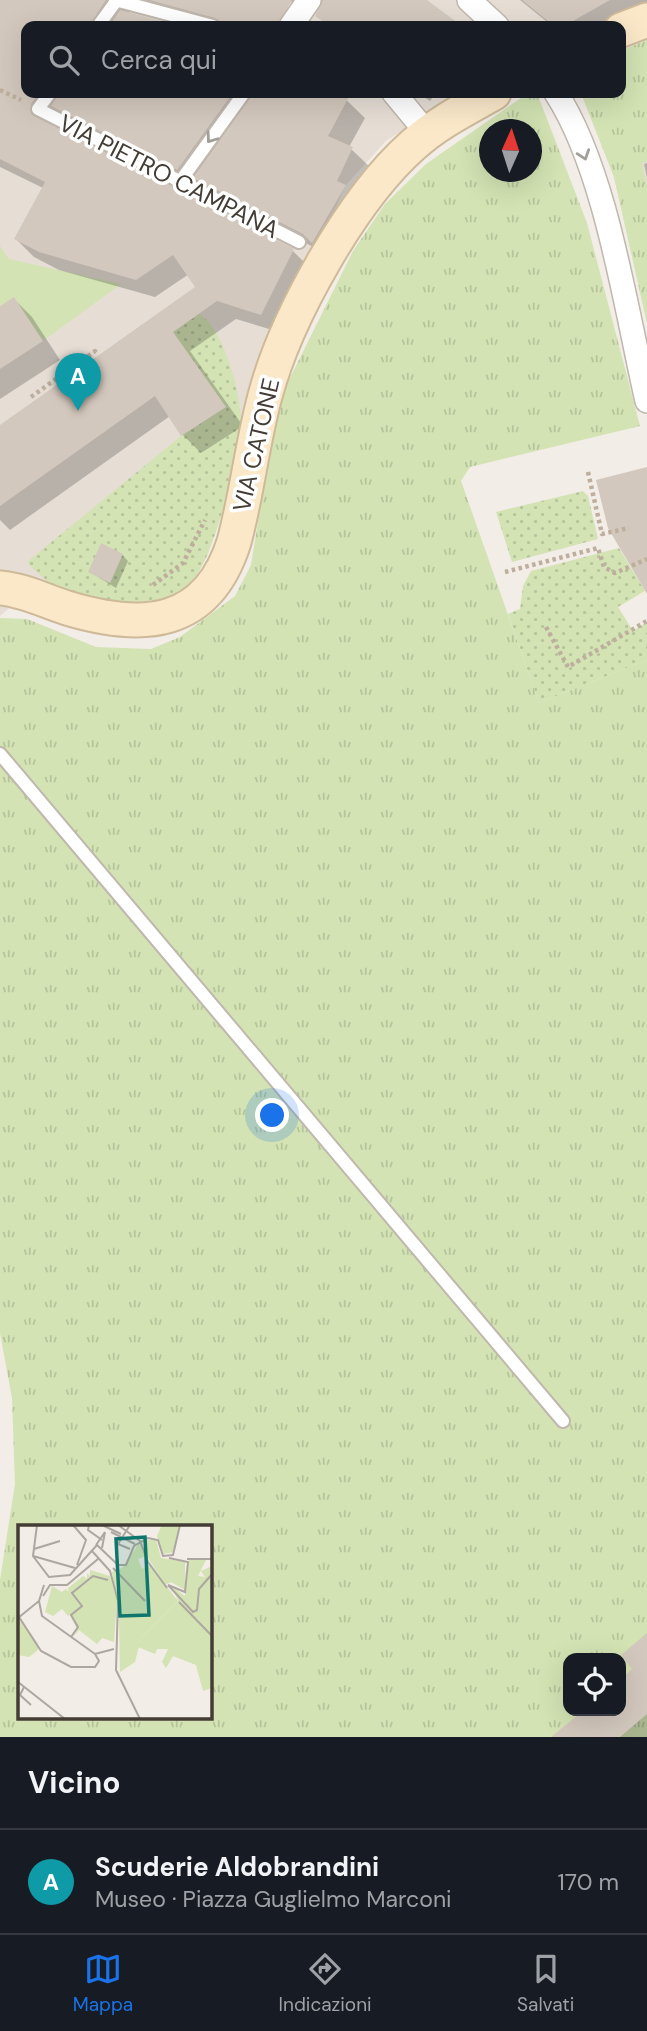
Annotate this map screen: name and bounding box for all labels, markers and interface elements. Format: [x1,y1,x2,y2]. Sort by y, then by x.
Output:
search box [21,21,626,98]
icon: search [45,41,83,79]
text: Cerca qui [101,43,217,77]
street label: VIA PIETRO CAMPANA [54,107,284,245]
north arrow [479,119,542,182]
one-way arrow [207,130,220,143]
one-way arrow [576,148,590,160]
pin: A [55,353,101,411]
street label: VIA CATONE [226,375,286,515]
your location [255,1098,289,1132]
inset map [18,1525,212,1720]
map controls [563,1653,626,1716]
button: locate [563,1653,626,1716]
text: Vicino [28,1763,121,1802]
text: Scuderie Aldobrandini [95,1850,379,1884]
text: A [43,1867,59,1897]
text: 170 m [558,1867,619,1897]
text: Museo · Piazza Guglielmo Marconi [95,1884,452,1914]
tab: Mappa [73,1950,133,2017]
tab: Indicazioni [279,1950,372,2017]
tab: Salvati [517,1950,574,2017]

